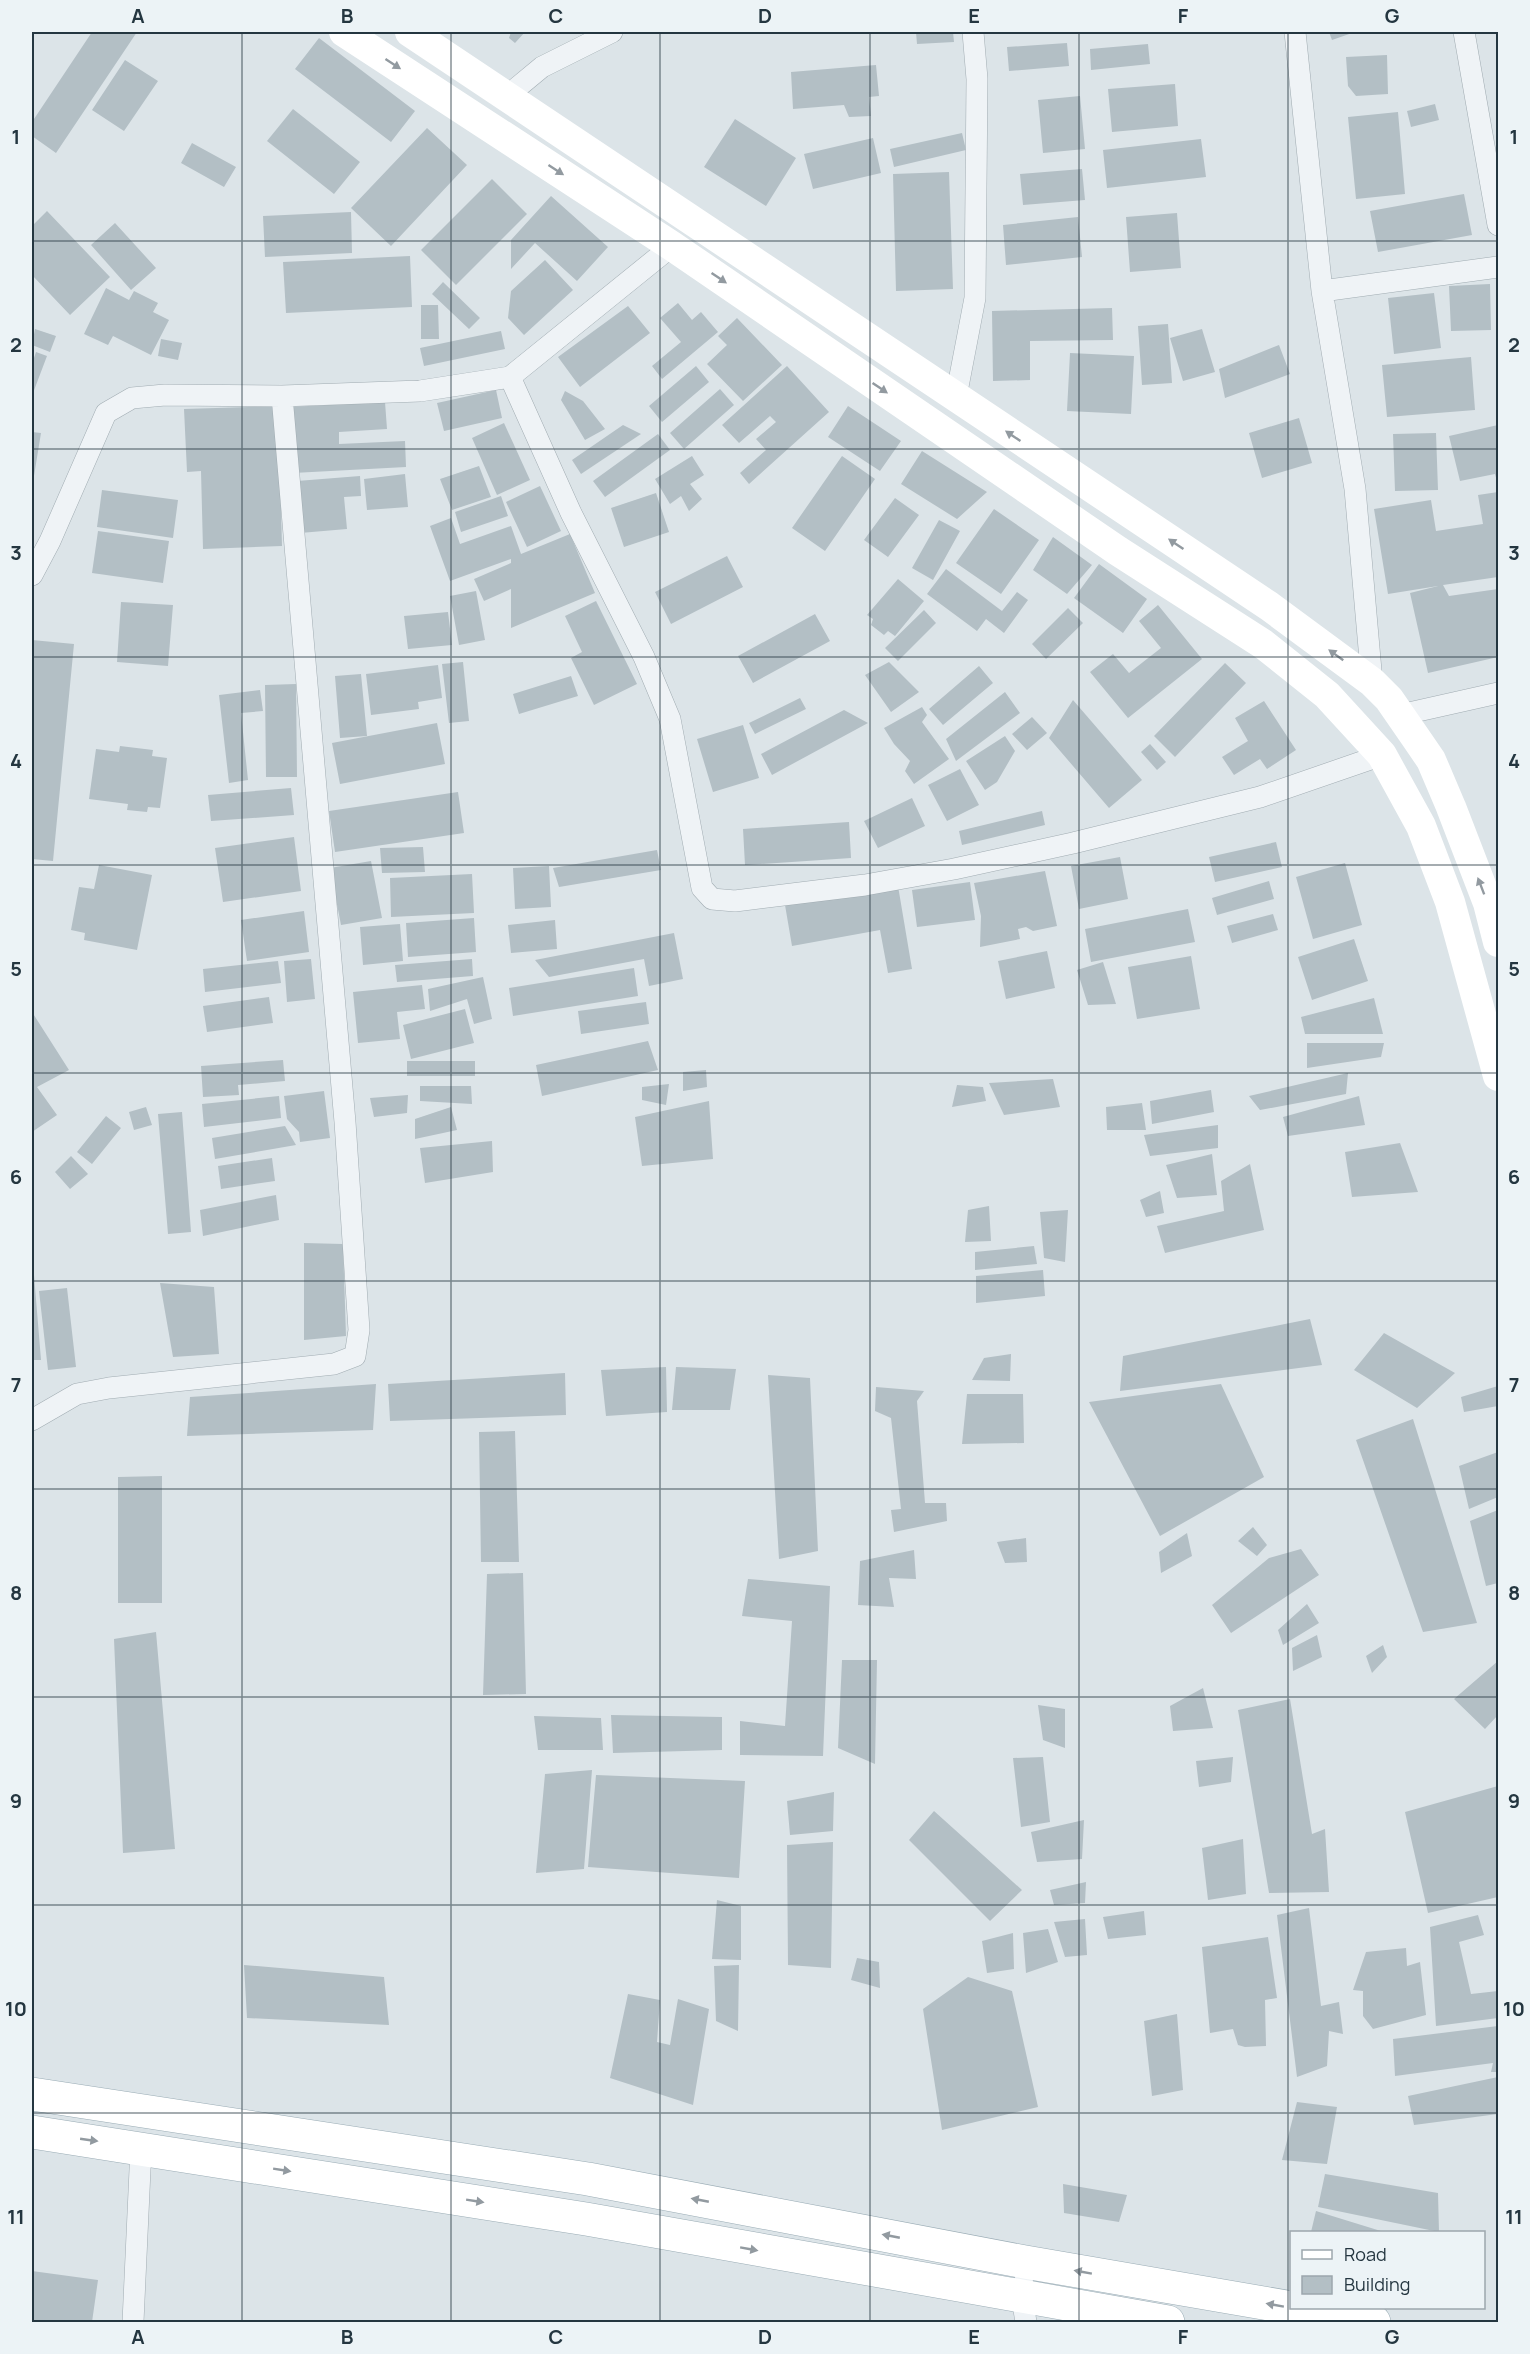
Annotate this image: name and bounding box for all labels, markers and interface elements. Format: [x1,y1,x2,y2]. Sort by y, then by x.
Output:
text: A [131,2,145,29]
text: B [341,2,354,29]
text: C [549,2,563,29]
text: D [758,2,772,29]
text: E [968,2,980,29]
text: F [1178,2,1189,29]
text: G [1385,2,1400,29]
one-way arrow [385,58,402,69]
text: 1 [12,123,20,150]
text: 1 [1510,123,1518,150]
one-way arrow [548,165,565,176]
one-way arrow [711,272,727,283]
text: 2 [10,331,22,358]
text: 2 [1508,331,1520,358]
one-way arrow [872,382,888,394]
one-way arrow [1005,430,1022,441]
one-way arrow [1168,538,1184,550]
text: 3 [10,539,22,566]
text: 3 [1508,539,1520,566]
one-way arrow [1328,649,1344,661]
text: 4 [10,747,22,774]
text: 4 [1508,747,1520,774]
one-way arrow [1476,877,1485,895]
text: 5 [10,955,22,982]
text: 5 [1508,955,1520,982]
text: 6 [10,1163,22,1190]
text: 6 [1508,1163,1520,1190]
text: 7 [11,1371,21,1398]
text: 7 [1509,1371,1519,1398]
text: 8 [10,1579,22,1606]
text: 8 [1508,1579,1520,1606]
text: 9 [10,1787,22,1814]
text: 9 [1508,1787,1520,1814]
text: 10 [5,1995,27,2022]
text: 10 [1503,1995,1525,2022]
one-way arrow [80,2136,99,2145]
one-way arrow [273,2166,292,2175]
one-way arrow [690,2195,709,2204]
one-way arrow [465,2197,484,2206]
text: 11 [7,2203,25,2230]
text: 11 [1505,2203,1523,2230]
one-way arrow [882,2231,901,2240]
legend [1290,2231,1485,2309]
text: Road [1344,2242,1387,2266]
one-way arrow [740,2245,759,2254]
one-way arrow [1073,2267,1092,2276]
text: Building [1344,2272,1410,2296]
one-way arrow [1265,2301,1284,2310]
text: A [131,2323,145,2350]
text: B [341,2323,354,2350]
text: C [549,2323,563,2350]
text: D [758,2323,772,2350]
text: E [968,2323,980,2350]
text: F [1178,2323,1189,2350]
text: G [1385,2323,1400,2350]

